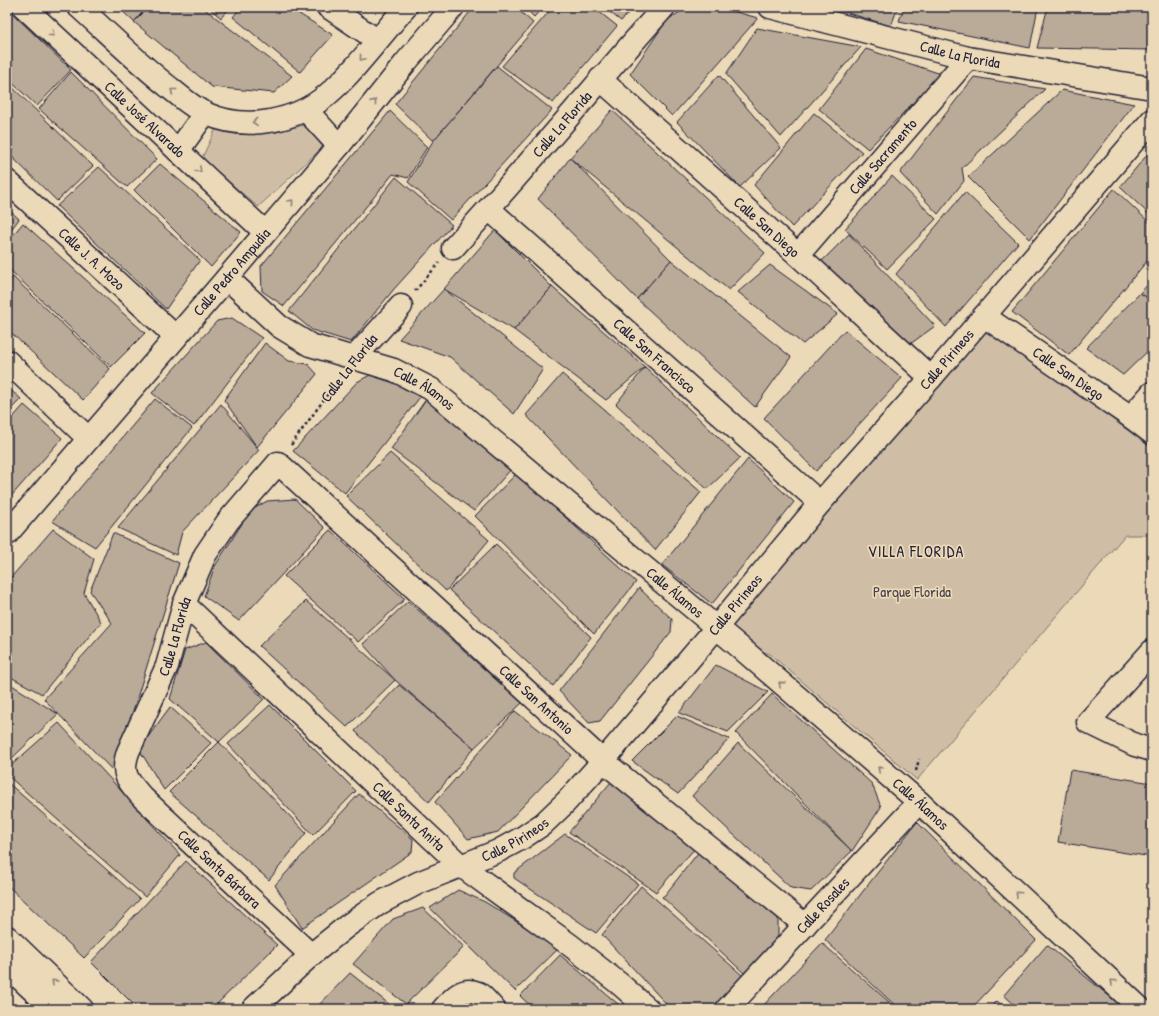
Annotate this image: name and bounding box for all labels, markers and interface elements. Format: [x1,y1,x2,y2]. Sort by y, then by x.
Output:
one-way arrow [48,29,55,36]
street label: Calle La Florida [918,35,1002,73]
one-way arrow [360,53,367,60]
street label: Calle José Alvarado [100,76,190,162]
street label: Calle La Florida [527,86,596,162]
one-way arrow [171,89,178,96]
one-way arrow [369,99,376,107]
street label: Calle Sacramento [844,114,921,199]
one-way arrow [252,117,258,126]
one-way arrow [194,165,201,172]
street label: Calle San Diego [729,192,805,262]
one-way arrow [286,199,293,207]
street label: Calle J. A. Mozo [54,223,130,295]
street label: Calle Pedro Ampudia [188,223,275,320]
street label: Calle San Francisco [609,313,700,398]
street label: Calle Pirineos [914,324,979,394]
street label: Calle La Florida [315,329,382,406]
street label: Calle San Diego [1028,341,1108,405]
street label: Calle Álamos [390,360,460,415]
district label: VILLA FLORIDA [868,540,964,562]
street label: Calle Álamos [642,562,709,623]
street label: Calle Pirineos [703,569,767,640]
park label: Parque Florida [873,581,951,602]
street label: Calle La Florida [153,593,196,679]
street label: Calle San Antonio [495,660,578,739]
one-way arrow [779,682,786,689]
one-way arrow [877,766,885,773]
street label: Calle Álamos [888,773,954,835]
street label: Calle Santa Anita [368,776,450,855]
street label: Calle Pirineos [478,813,554,867]
street label: Calle Santa Bárbara [173,824,266,913]
street label: Calle Rosales [791,872,854,938]
one-way arrow [1015,892,1022,899]
one-way arrow [51,979,59,987]
one-way arrow [1110,980,1118,987]

